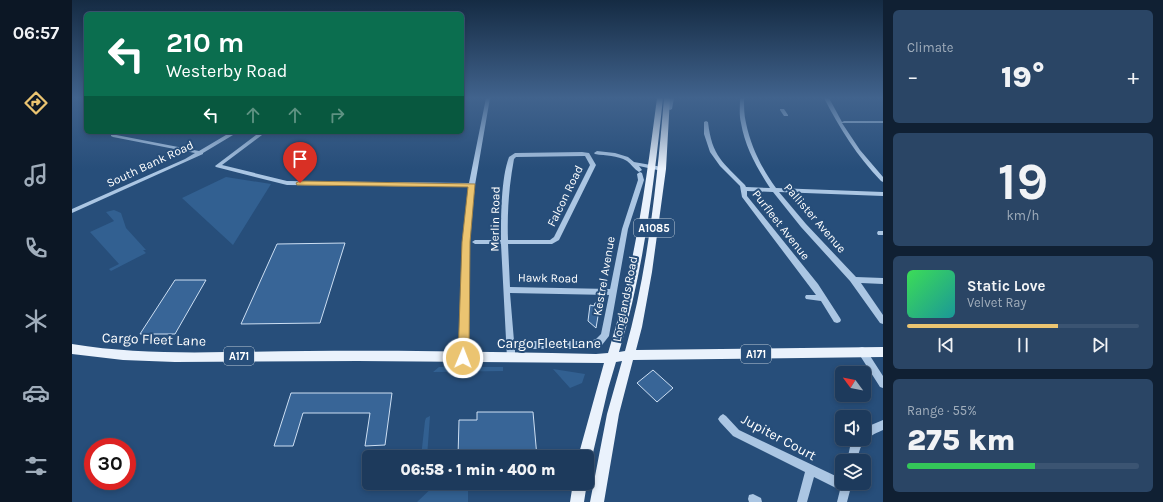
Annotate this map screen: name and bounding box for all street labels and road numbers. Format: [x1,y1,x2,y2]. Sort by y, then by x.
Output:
street label: South Bank Road [104,138,196,190]
street label: Falcon Road [544,163,586,229]
street label: Pallister Avenue [781,180,849,256]
street label: Merlin Road [487,186,503,252]
street label: Purfleet Avenue [749,187,813,263]
road number: A1085 [634,219,674,237]
street label: Kestrel Avenue [590,235,618,317]
street label: Longlands Road [610,255,640,343]
street label: Hawk Road [518,270,578,286]
street label: Cargo Fleet Lane [102,329,206,350]
street label: Cargo Fleet Lane [497,335,601,352]
road number: A171 [741,345,771,363]
road number: A171 [224,347,254,365]
street label: Jupiter Court [738,411,819,464]

